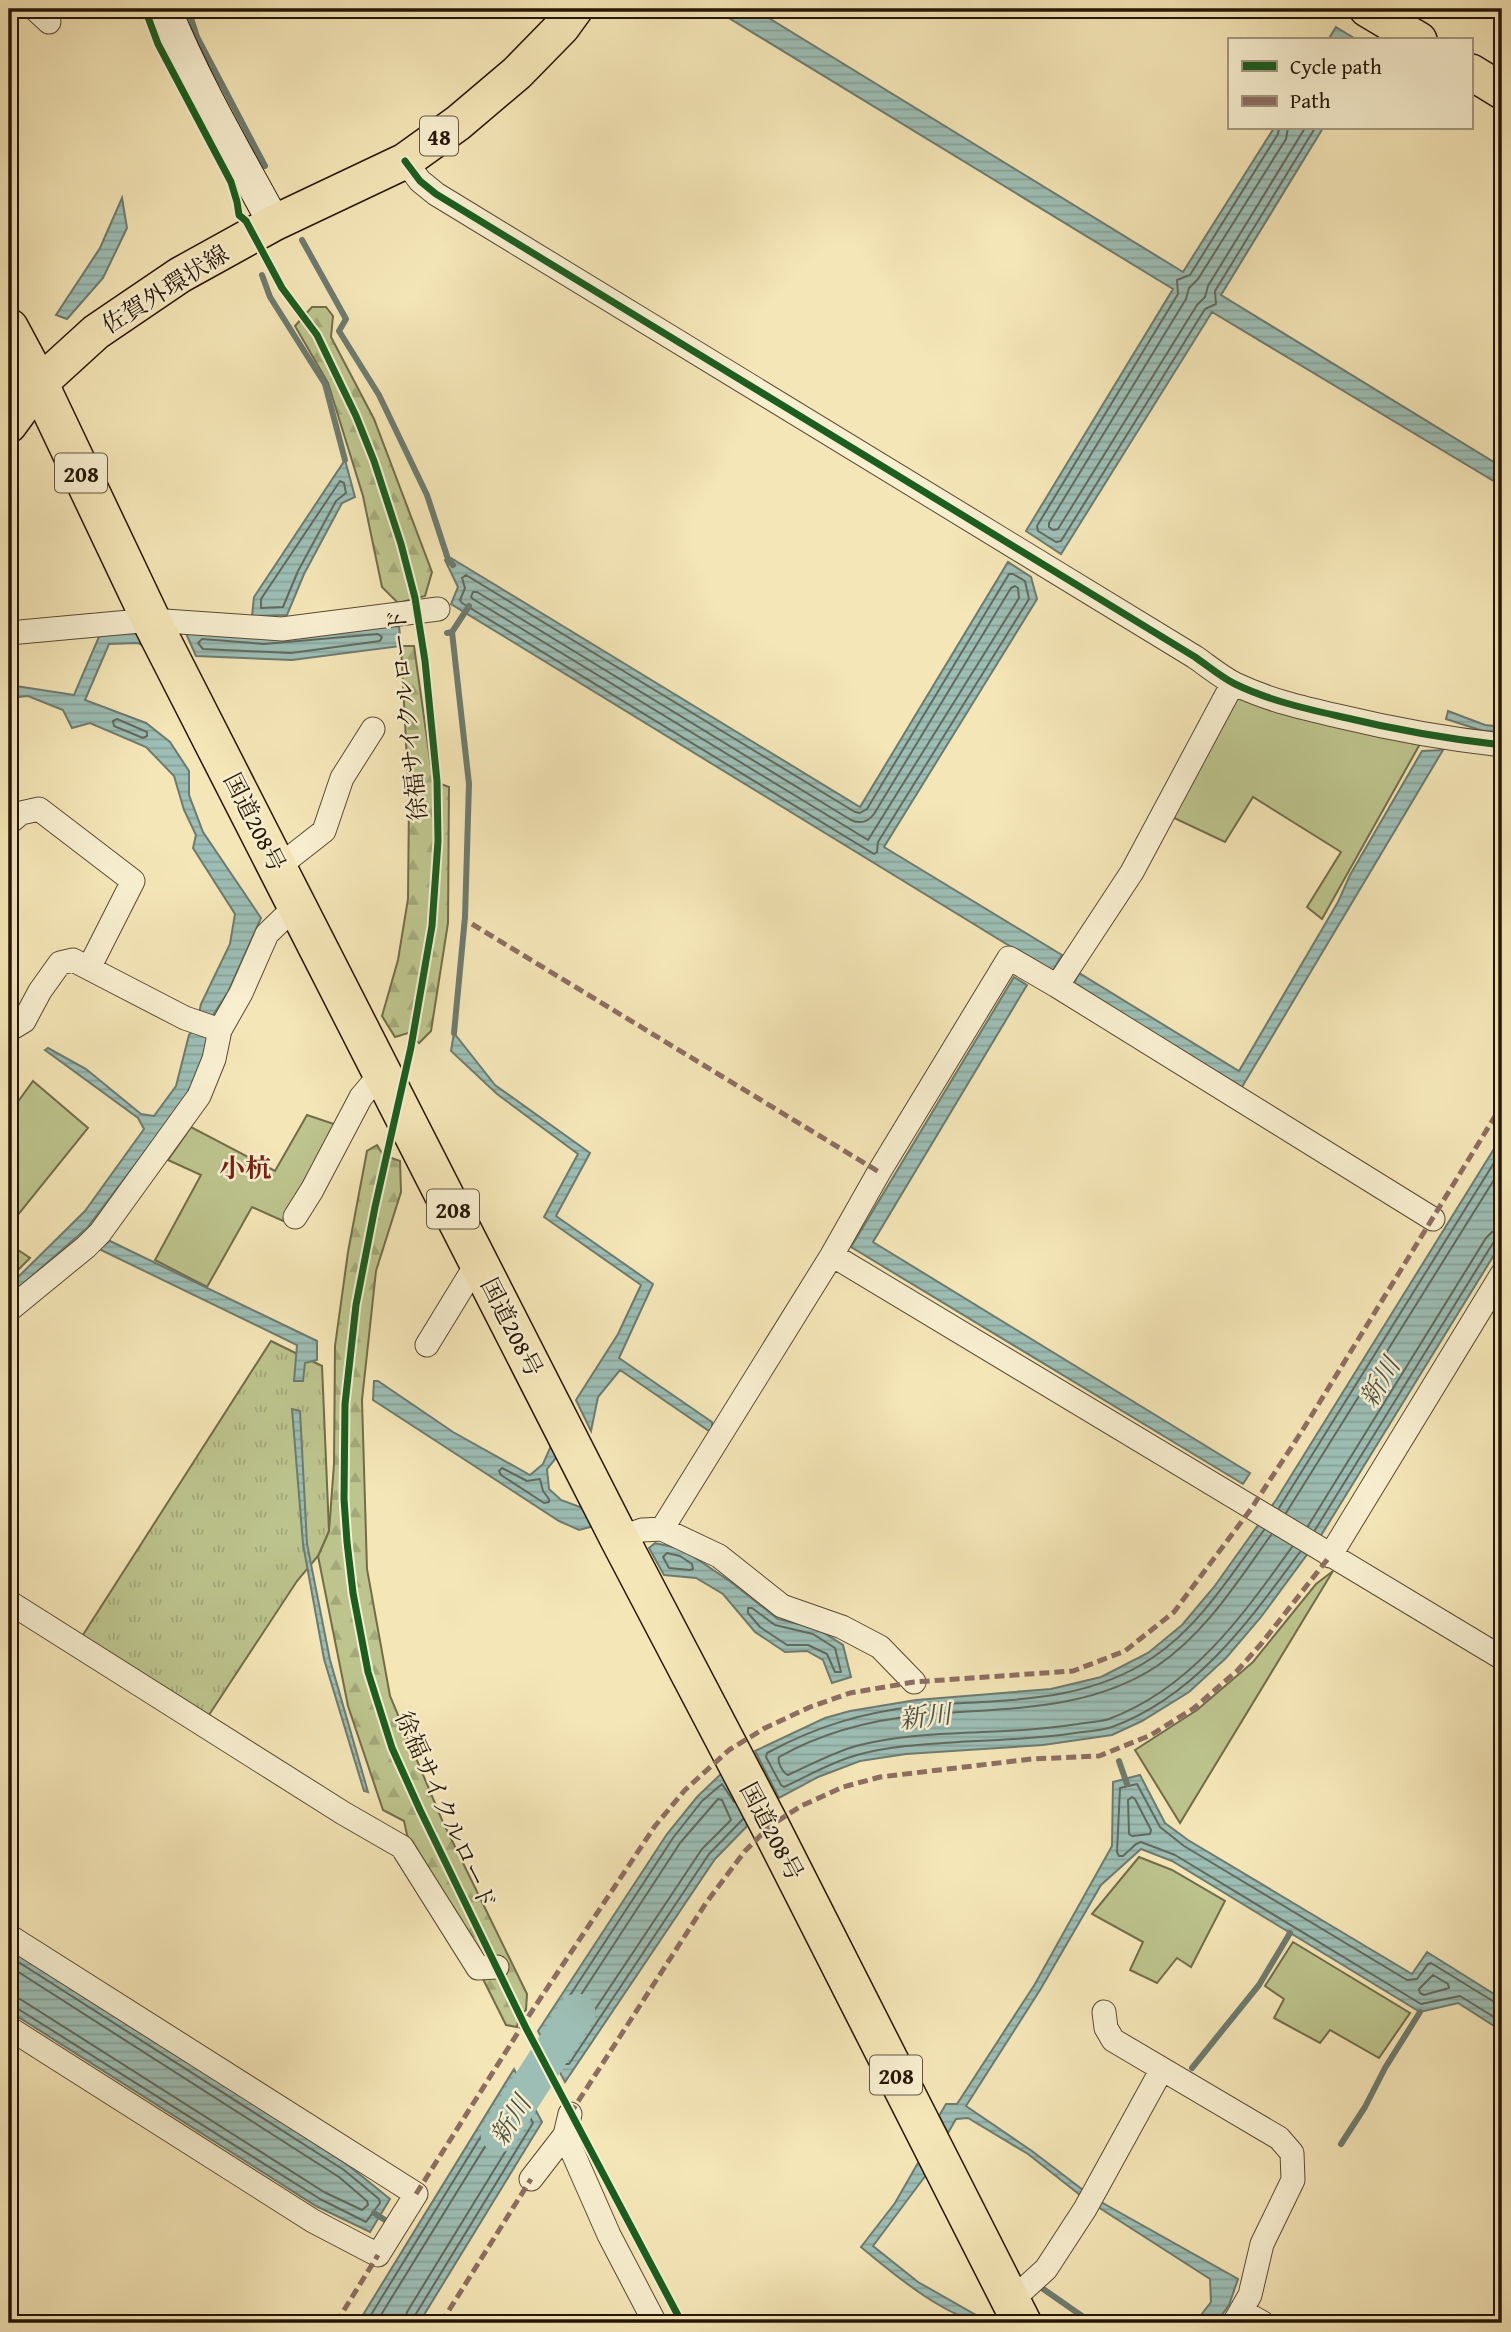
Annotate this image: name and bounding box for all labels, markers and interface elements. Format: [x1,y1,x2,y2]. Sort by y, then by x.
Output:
legend [1228,38,1472,130]
text: Cycle path [1290,51,1382,82]
text: Path [1290,85,1331,116]
road number: 48 [420,116,458,155]
street label: 佐賀外環状線 [95,236,235,342]
road number: 208 [55,453,107,492]
street label: 徐福サイクルロード [378,607,436,823]
street label: 国道208号 [215,767,295,877]
district label: 小杭 [219,1148,271,1187]
road number: 208 [427,1190,479,1228]
street label: 国道208号 [472,1272,552,1382]
water label: 新川 [1349,1347,1411,1414]
water label: 新川 [897,1693,956,1739]
street label: 徐福サイクルロード [387,1706,505,1914]
street label: 国道208号 [732,1776,812,1886]
road number: 208 [870,2056,922,2094]
water label: 新川 [480,2085,542,2152]

